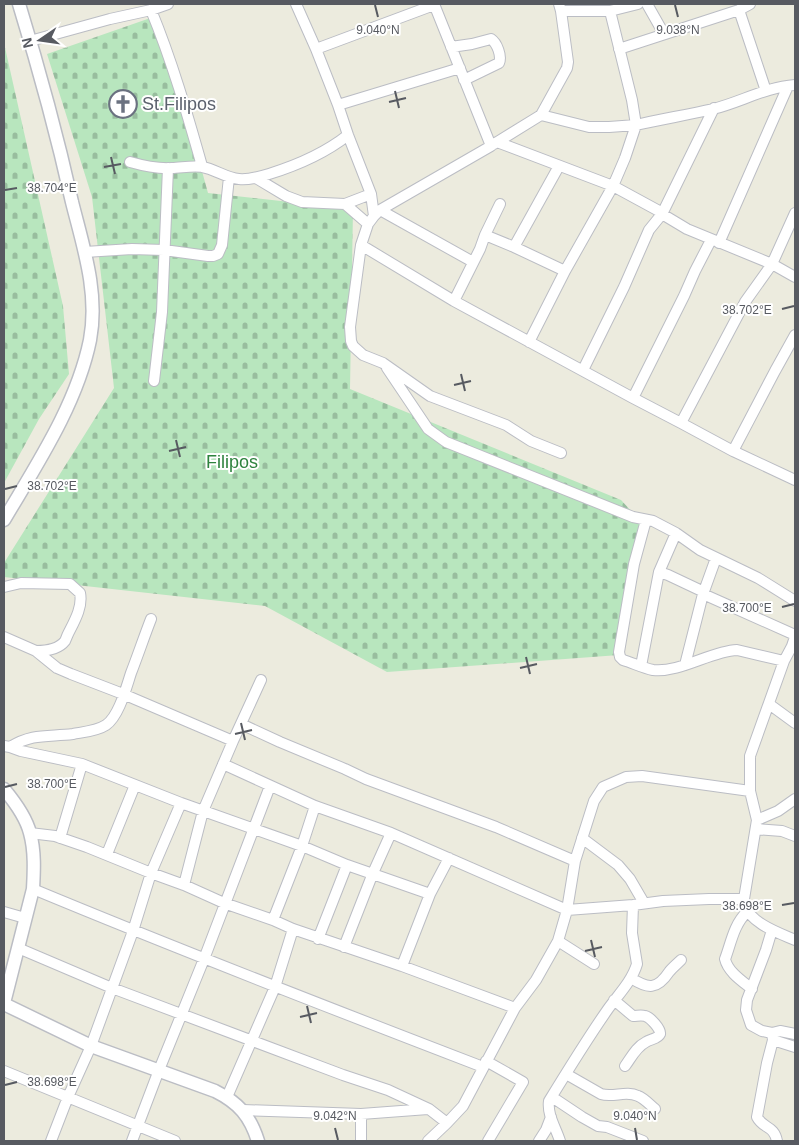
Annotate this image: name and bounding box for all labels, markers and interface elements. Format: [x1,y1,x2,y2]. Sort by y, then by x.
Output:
north arrow [15,15,65,65]
text: 9.040°N [356,23,400,37]
text: 9.038°N [656,23,700,37]
text: N [18,36,36,50]
church icon: St.Filipos [108,89,138,119]
place label: St.Filipos [142,94,216,114]
text: 38.704°E [27,181,77,195]
text: 38.702°E [722,303,772,317]
park label: Filipos [206,452,258,472]
text: 38.702°E [27,479,77,493]
text: 38.700°E [722,601,772,615]
text: 38.700°E [27,777,77,791]
text: 38.698°E [722,899,772,913]
text: 38.698°E [27,1075,77,1089]
text: 9.042°N [313,1109,357,1123]
text: 9.040°N [613,1109,657,1123]

